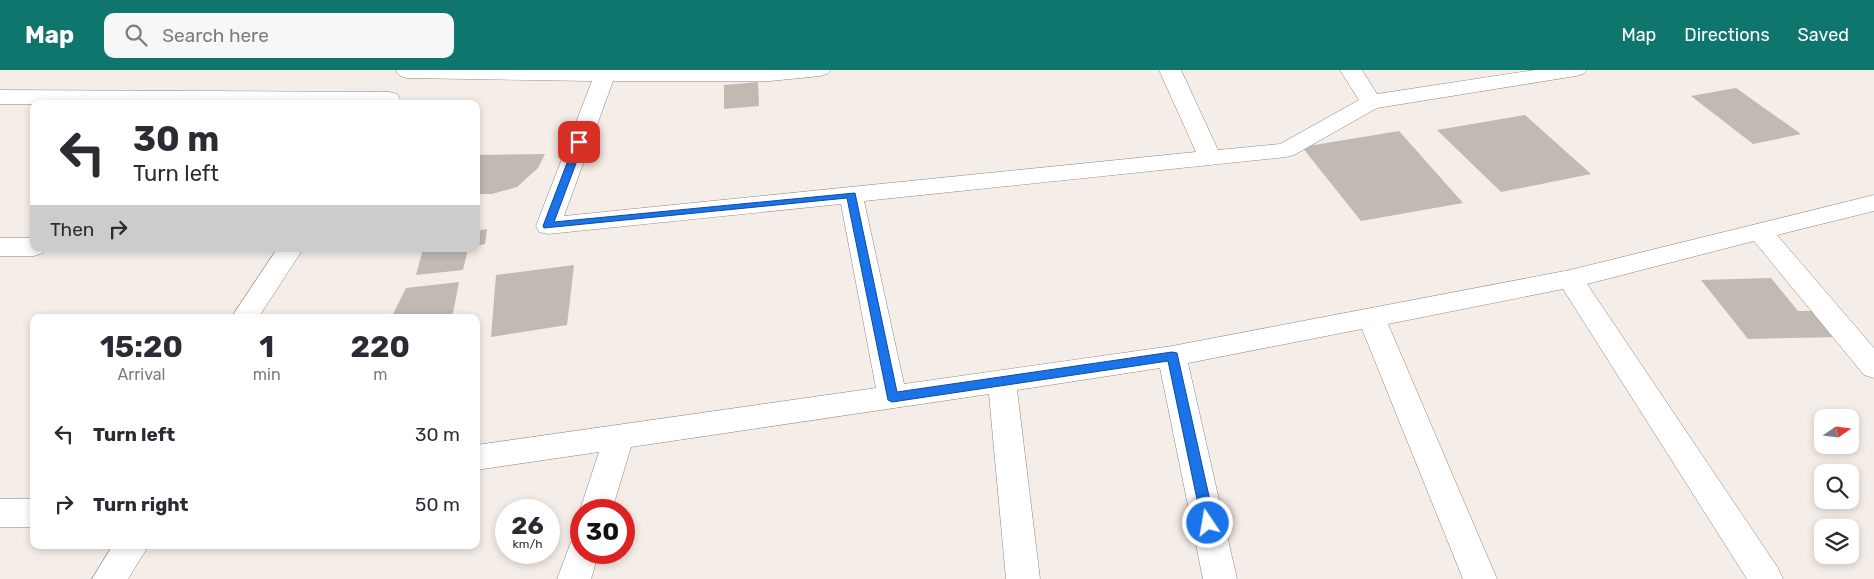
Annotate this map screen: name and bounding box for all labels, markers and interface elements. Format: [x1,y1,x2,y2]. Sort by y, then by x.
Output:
search box [104,13,454,58]
text: Map [25,21,74,49]
icon: search [122,21,150,49]
text: Search here [162,24,269,47]
text: Map [1621,24,1656,46]
text: Directions [1684,24,1770,46]
text: Saved [1798,24,1849,46]
text: 30 m [133,118,219,160]
icon: left [50,120,115,185]
pin [558,121,600,163]
icon: arrive [565,128,593,156]
text: Turn left [133,160,219,187]
icon: right [104,215,132,243]
text: Then [50,218,94,241]
text: 15:20 [100,329,183,365]
text: 1 [259,329,274,365]
text: 220 [351,329,410,365]
text: Arrival [117,365,165,384]
text: min [253,365,281,384]
text: m [373,365,387,384]
north arrow [1814,409,1859,454]
map controls [1814,409,1859,564]
icon: left [50,420,78,448]
text: Turn left [93,423,175,446]
text: 30 m [415,423,460,446]
button: search [1814,464,1859,509]
icon: right [50,490,78,518]
text: Turn right [93,493,188,516]
text: 50 m [415,493,460,516]
position arrow [1181,496,1233,548]
speed limit sign: 30 [570,499,635,564]
text: 26 [511,511,544,540]
button: layers [1814,519,1859,564]
text: km/h [513,537,542,551]

